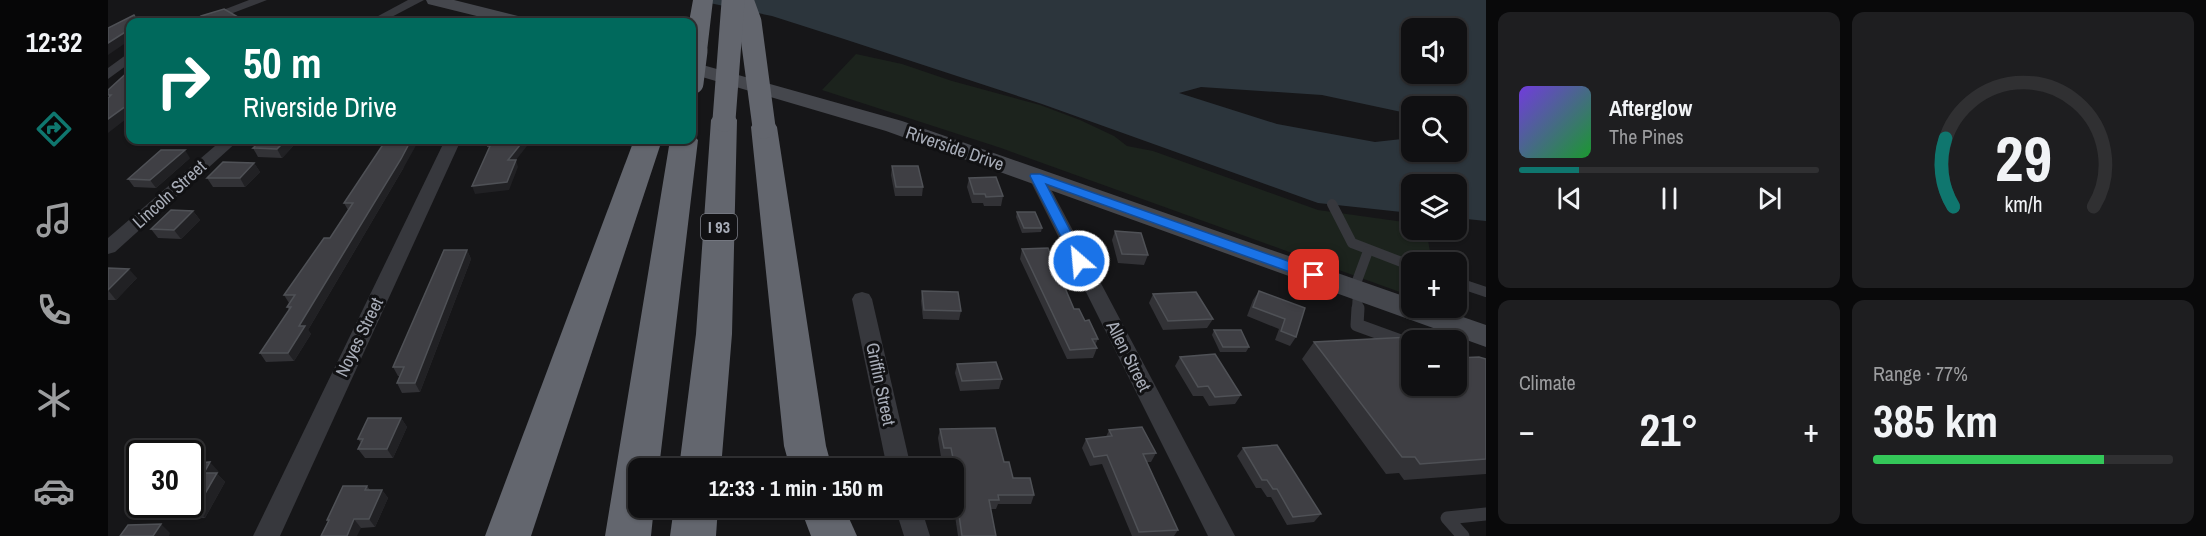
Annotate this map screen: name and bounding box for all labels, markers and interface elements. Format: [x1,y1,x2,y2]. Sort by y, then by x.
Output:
map controls [1401,18,1467,396]
button: sound [1401,18,1467,84]
text: 12:32 [26,24,82,60]
text: 50 m [243,35,322,91]
icon: right [144,42,222,120]
text: Riverside Drive [243,89,397,125]
text: Afterglow [1609,93,1692,123]
button: search [1401,96,1467,162]
icon: directions [33,108,75,150]
text: 29 [1995,116,2051,200]
street label: Riverside Drive [902,119,1008,177]
text: The Pines [1609,123,1684,150]
street label: Lincoln Street [127,154,211,234]
button: layers [1401,174,1467,240]
icon: previous [1553,182,1586,215]
icon: pause [1653,182,1686,215]
icon: next [1753,182,1786,215]
text: km/h [2004,191,2042,220]
icon: music [33,199,75,241]
road number: I 93 [701,214,737,240]
position arrow [1047,229,1111,293]
pin [1288,249,1339,300]
button: + [1401,252,1467,318]
icon: arrive [1297,258,1330,291]
icon: phone [33,289,75,331]
street label: Noyes Street [329,293,389,381]
street label: Allen Street [1100,315,1157,396]
button: − [1401,330,1467,396]
street label: Griffin Street [860,340,902,428]
text: Range · 77% [1873,360,1968,387]
text: Climate [1519,369,1576,396]
icon: climate [33,379,75,421]
text: 385 km [1873,390,1998,451]
text: 21° [1639,399,1699,460]
text: − [1519,408,1535,452]
text: + [1803,408,1819,452]
speed limit sign: 30 [126,440,204,518]
icon: car [33,470,75,512]
text: 12:33 · 1 min · 150 m [709,473,883,503]

